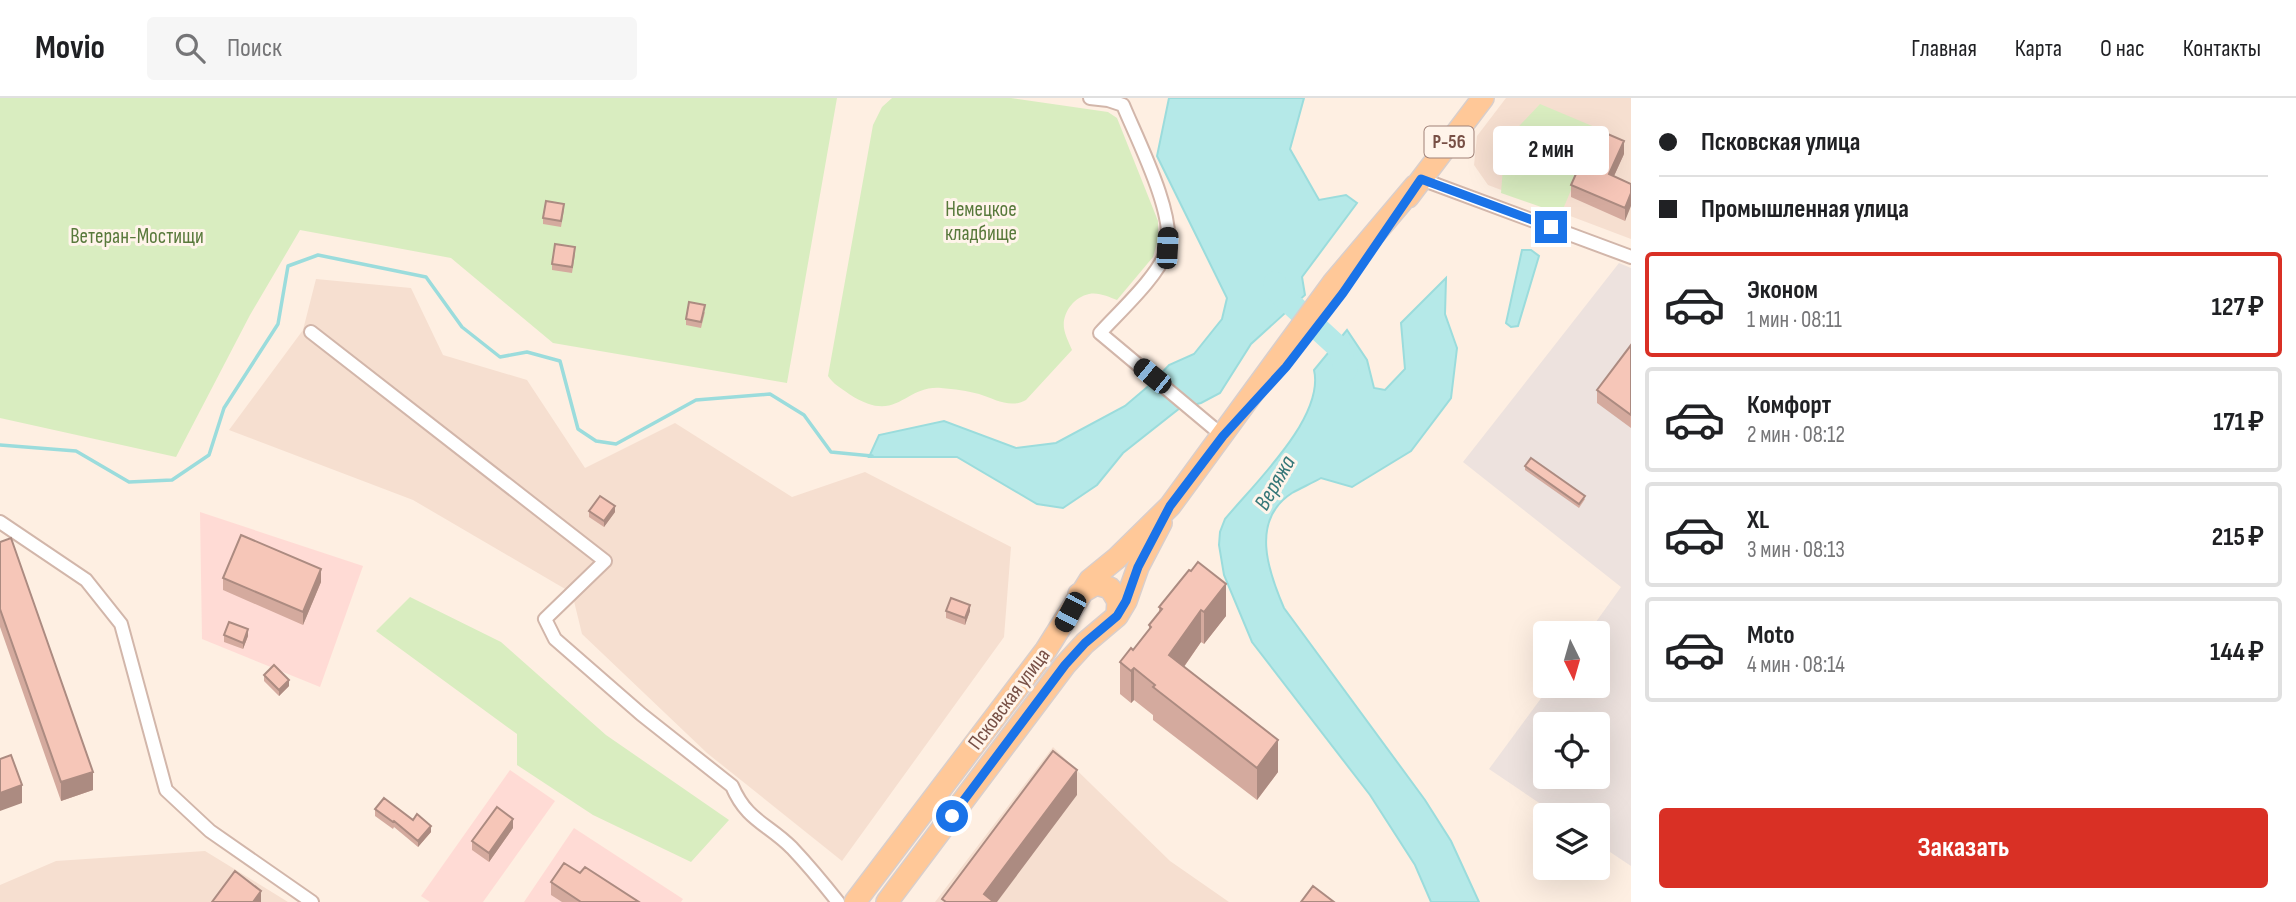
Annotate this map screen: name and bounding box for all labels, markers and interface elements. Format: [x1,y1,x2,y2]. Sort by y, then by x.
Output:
search box [147,17,637,80]
text: Movio [35,28,105,68]
icon: search [171,29,209,67]
text: Поиск [227,33,282,64]
text: Главная [1911,34,1977,63]
text: Карта [2015,34,2062,63]
text: О нас [2100,34,2145,63]
text: Контакты [2183,34,2261,63]
callout: 2 мин [1493,125,1609,174]
road number: Р-56 [1424,126,1474,158]
text: Псковская улица [1701,127,1860,158]
text: 2 мин [1528,136,1574,164]
text: Промышленная улица [1701,194,1909,225]
park label: Немецкое кладбище [945,197,1017,246]
route end [1535,211,1567,243]
park label: Ветеран-Мостищи [70,224,204,249]
car [1156,226,1179,270]
icon: car [1663,273,1726,336]
text: Эконом [1747,275,1818,306]
text: 127 ₽ [2212,292,2264,323]
text: 1 мин · 08:11 [1747,306,1842,334]
car [1130,355,1175,397]
icon: car [1663,388,1726,451]
text: Комфорт [1747,390,1831,421]
text: 171 ₽ [2213,407,2264,438]
text: 2 мин · 08:12 [1747,421,1845,449]
water label: Веряжа [1248,450,1302,515]
icon: car [1663,503,1726,566]
text: XL [1747,505,1769,536]
text: 215 ₽ [2212,522,2264,553]
text: 3 мин · 08:13 [1747,536,1845,564]
car [1051,589,1090,635]
icon: car [1663,618,1726,681]
text: Moto [1747,620,1795,651]
north arrow [1533,621,1610,698]
map controls [1533,621,1610,880]
text: 144 ₽ [2210,637,2264,668]
street label: Псковская улица [963,643,1055,755]
text: 4 мин · 08:14 [1747,651,1845,679]
button: locate [1533,712,1610,789]
route start [936,800,968,832]
button: layers [1533,803,1610,880]
button: Заказать [1659,808,2268,888]

